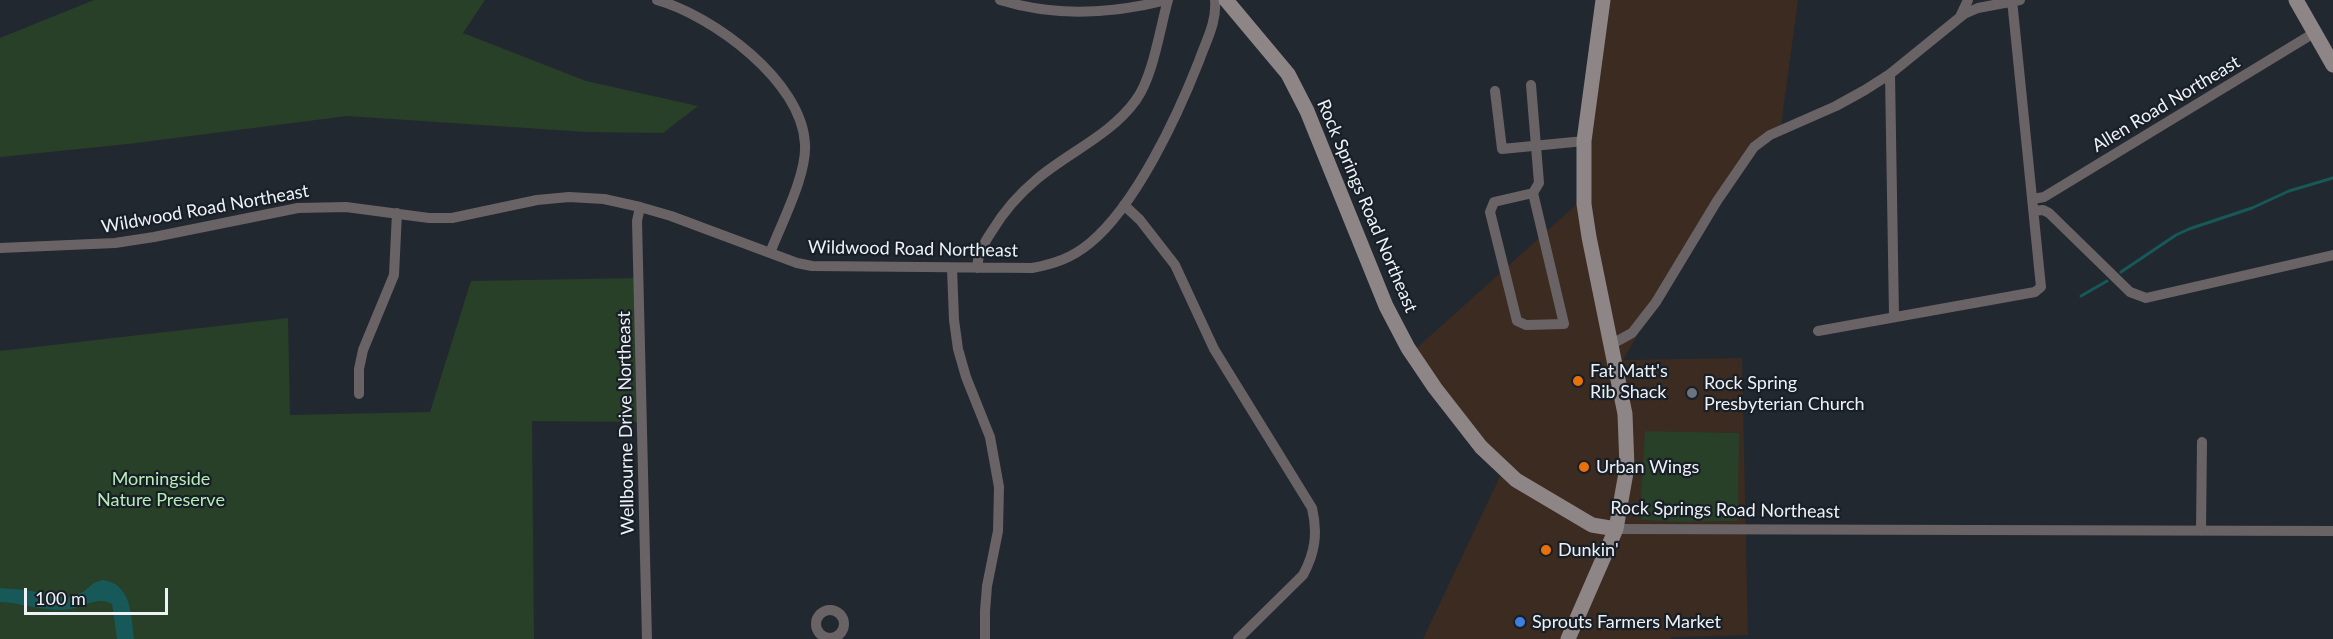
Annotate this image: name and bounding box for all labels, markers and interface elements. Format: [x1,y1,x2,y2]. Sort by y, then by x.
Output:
street label: Allen Road Northeast [2088,51,2244,157]
street label: Rock Springs Road Northeast [1312,96,1422,316]
street label: Wildwood Road Northeast [100,180,310,238]
street label: Wildwood Road Northeast [808,236,1018,262]
street label: Wellbourne Drive Northeast [613,311,639,535]
place label: Fat Matt's Rib Shack [1590,360,1668,403]
place label: Rock Spring Presbyterian Church [1704,372,1865,415]
marker: Fat Matt's Rib Shack [1571,374,1585,388]
marker: Rock Spring Presbyterian Church [1685,386,1699,400]
place label: Urban Wings [1596,456,1699,478]
marker: Urban Wings [1577,460,1591,474]
park label: Morningside Nature Preserve [97,468,225,510]
street label: Rock Springs Road Northeast [1610,497,1840,523]
place label: Dunkin' [1558,539,1619,561]
marker: Dunkin' [1539,543,1553,557]
scale bar [27,576,171,614]
text: 100 m [35,587,86,609]
place label: Sprouts Farmers Market [1532,611,1721,633]
marker: Sprouts Farmers Market [1513,615,1527,629]

